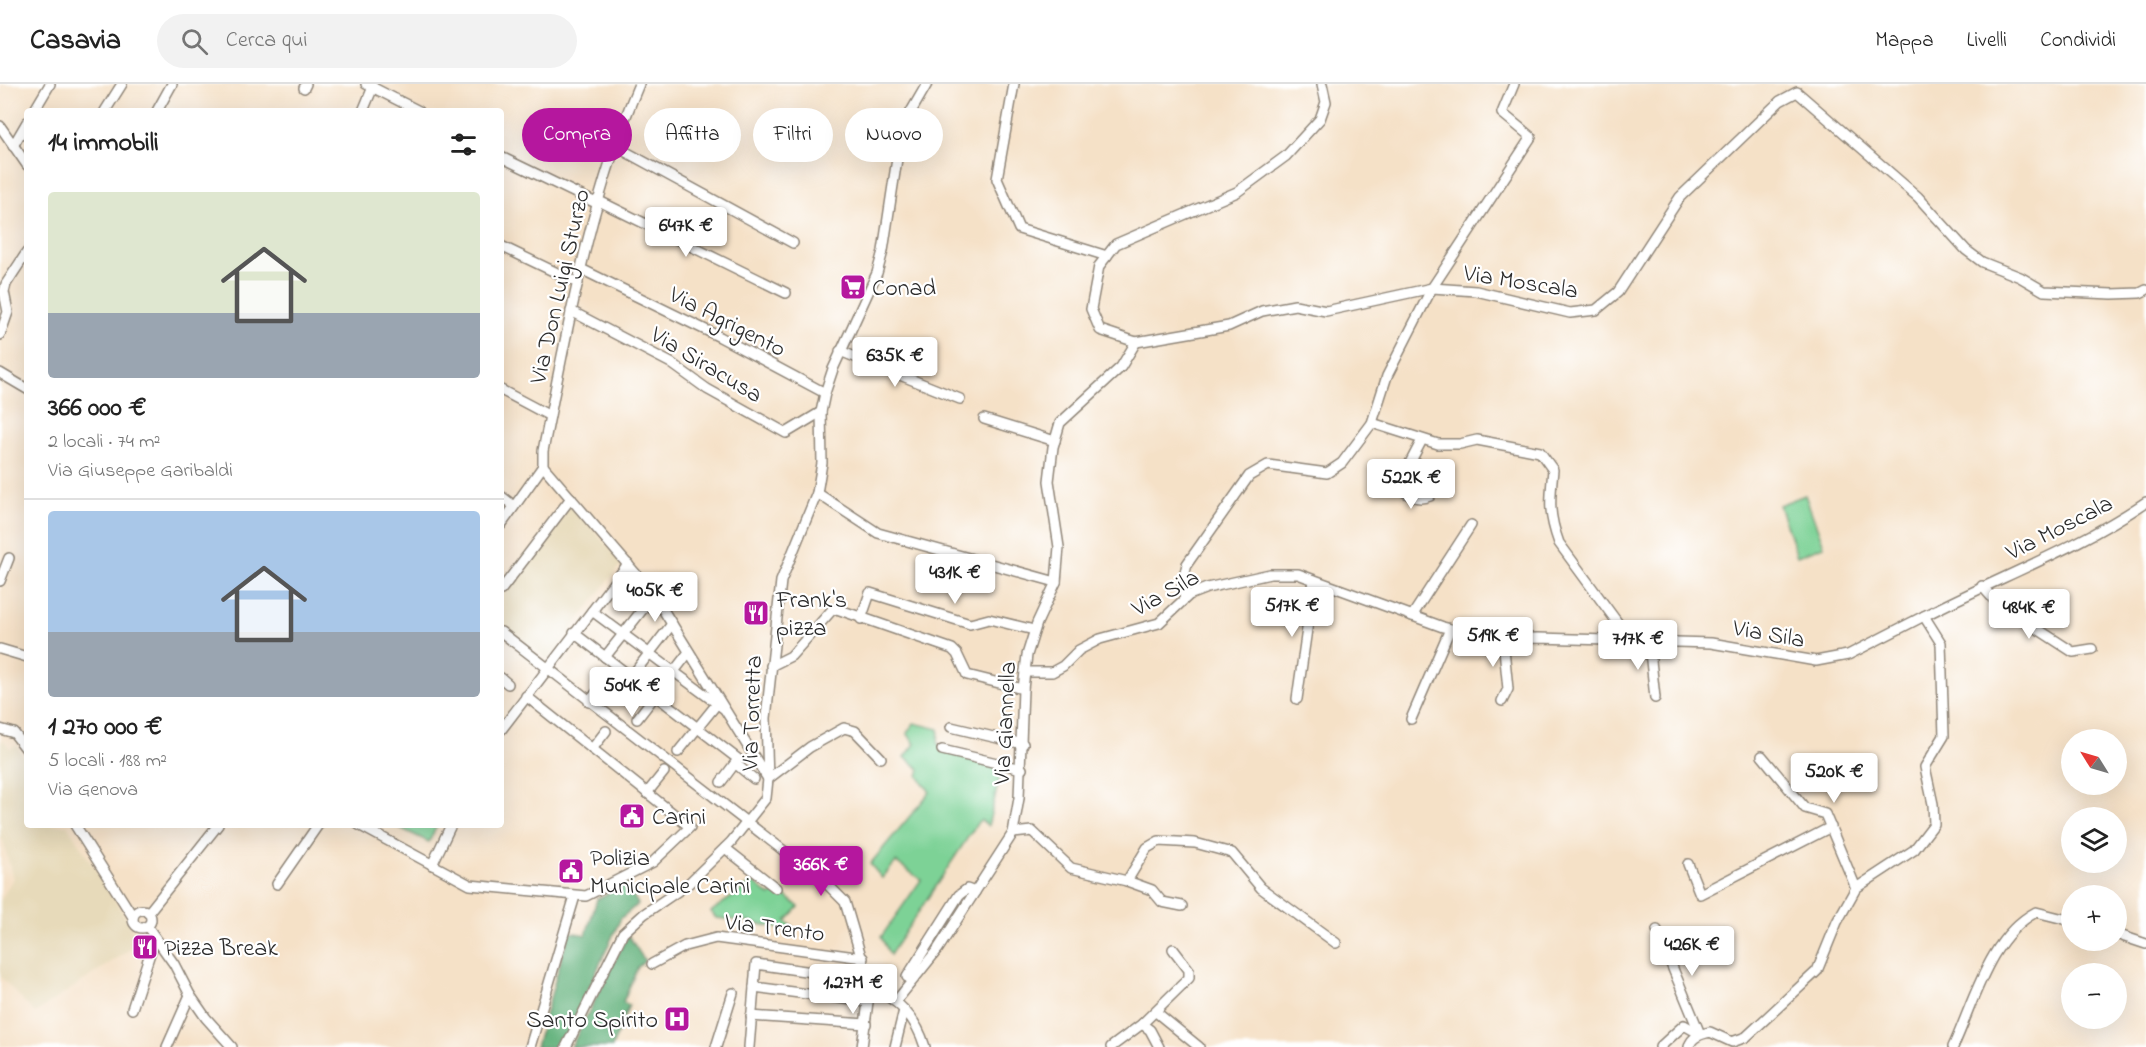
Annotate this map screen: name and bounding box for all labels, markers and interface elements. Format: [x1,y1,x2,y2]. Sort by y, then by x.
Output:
search box [157,14,577,68]
text: Casavia [30,21,121,62]
icon: search [178,25,211,58]
text: Cerca qui [226,25,307,57]
text: Mappa [1875,26,1934,56]
text: Livelli [1967,26,2007,56]
text: Condividi [2040,26,2116,56]
chip: Compra [522,108,632,162]
chip: Affitta [644,108,741,162]
chip: Filtri [753,108,833,162]
chip: Nuovo [845,108,943,162]
text: 14 immobili [48,125,159,163]
icon: filters [447,128,480,161]
street label: Via Don Luigi Sturzo [522,186,601,388]
pin: 647K € [637,207,735,258]
text: 647K € [659,212,713,241]
icon: home [210,231,318,339]
street label: Via Moscala [1460,257,1580,310]
supermarket icon: Conad [838,272,868,302]
place label: Conad [872,272,936,307]
street label: Via Agrigento [661,278,791,368]
street label: Via Siracusa [642,318,768,413]
pin: 635K € [846,337,944,388]
text: 635K € [866,342,924,371]
text: 366 000 € [48,390,146,428]
text: 2 locali · 74 m² [48,428,161,457]
text: Via Giuseppe Garibaldi [48,457,233,486]
pin: 522K € [1362,459,1460,510]
text: 522K € [1381,464,1441,493]
street label: Via Moscala [2000,487,2120,572]
icon: home [210,550,318,658]
pin: 431K € [906,554,1004,605]
text: 431K € [929,559,981,588]
street label: Via Sila [1125,561,1206,628]
pin: 405K € [606,572,704,623]
text: 405K € [627,577,683,606]
place label: Frank's pizza [775,584,847,647]
pin: 517K € [1243,587,1341,638]
pin: 484K € [1980,589,2078,640]
text: 517K € [1265,592,1319,621]
text: 484K € [2003,594,2055,623]
restaurant icon: Frank's pizza [741,598,771,628]
street label: Via Sila [1729,612,1807,659]
pin: 519K € [1444,617,1542,668]
pin: 717K € [1589,620,1687,671]
text: 519K € [1467,622,1519,651]
text: 717K € [1612,625,1664,654]
street label: Via Torretta [734,655,773,773]
street label: Via Giannella [986,661,1027,787]
pin: 504K € [583,667,681,718]
text: 504K € [604,672,660,701]
text: 1 270 000 € [48,709,162,747]
north arrow [2061,729,2127,795]
map controls [2061,729,2127,1029]
text: 5 locali · 188 m² [48,747,167,776]
pin: 520K € [1785,753,1883,804]
text: 520K € [1805,758,1863,787]
text: Via Genova [48,776,138,805]
public building icon: Carini [617,801,647,831]
place label: Carini [652,801,706,836]
button: layers [2061,807,2127,873]
place label: Polizia Municipale Carini [590,842,750,905]
pin: 366K € [772,846,870,897]
text: 366K € [794,851,848,880]
public building icon: Polizia Municipale Carini [556,856,586,886]
button: + [2061,885,2127,951]
street label: Via Trento [722,906,827,953]
pin: 426K € [1643,926,1741,977]
text: 426K € [1664,931,1720,960]
restaurant icon: Pizza Break [130,932,160,962]
place label: Pizza Break [164,932,278,967]
button: − [2061,963,2127,1029]
pin: 1.27M € [798,964,908,1015]
text: 1.27M € [823,969,883,998]
place label: Santo Spirito [526,1004,658,1039]
hospital icon: Santo Spirito [662,1004,692,1034]

